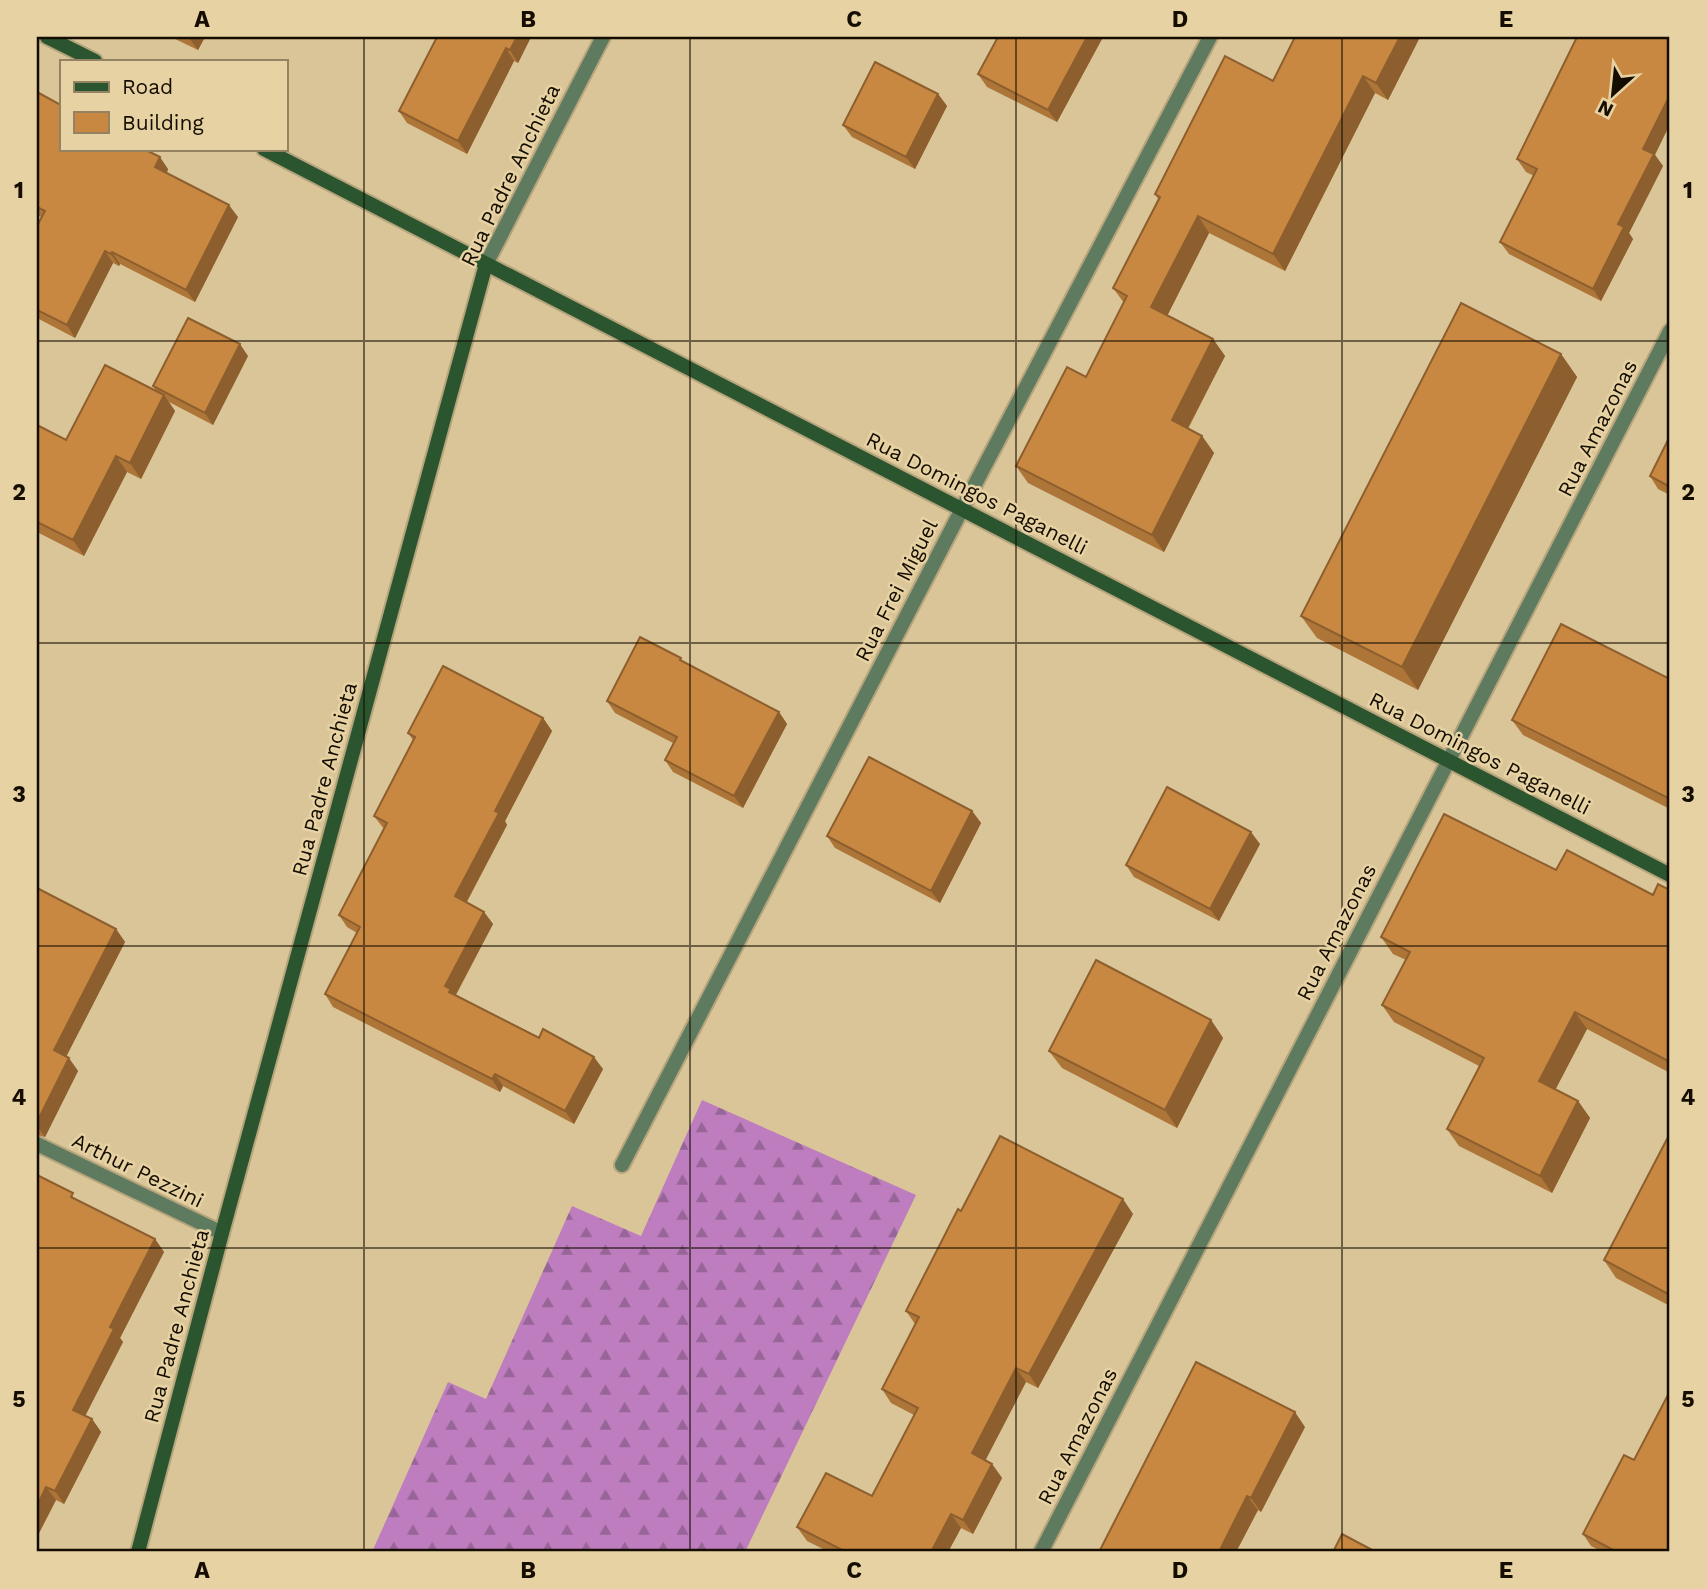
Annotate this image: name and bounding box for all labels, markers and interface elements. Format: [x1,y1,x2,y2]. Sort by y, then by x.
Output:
text: A [194,6,210,33]
text: B [520,6,536,33]
text: C [846,6,862,33]
text: D [1172,6,1188,33]
text: E [1499,6,1513,33]
legend [60,60,287,150]
north arrow [1578,60,1648,130]
text: Road [122,74,173,99]
street label: Rua Padre Anchieta [455,80,565,270]
text: N [1594,95,1617,122]
text: Building [122,110,204,135]
text: 1 [14,177,24,204]
text: 1 [1683,177,1693,204]
street label: Rua Amazonas [1552,356,1642,500]
street label: Rua Domingos Paganelli [862,426,1092,560]
text: 2 [12,479,26,506]
text: 2 [1681,479,1695,506]
street label: Rua Frei Miguel [849,514,943,665]
street label: Rua Padre Anchieta [286,679,362,879]
street label: Rua Domingos Paganelli [1365,686,1595,820]
text: 3 [12,781,26,808]
text: 3 [1681,781,1695,808]
street label: Rua Amazonas [1291,860,1381,1004]
text: 4 [12,1084,27,1111]
text: 4 [1681,1084,1696,1111]
street label: Arthur Pezzini [68,1127,208,1213]
street label: Rua Padre Anchieta [138,1226,214,1426]
street label: Rua Amazonas [1032,1364,1122,1508]
text: 5 [12,1386,26,1413]
text: 5 [1681,1386,1695,1413]
text: A [194,1557,210,1584]
text: B [520,1557,536,1584]
text: C [846,1557,862,1584]
text: D [1172,1557,1188,1584]
text: E [1499,1557,1513,1584]

